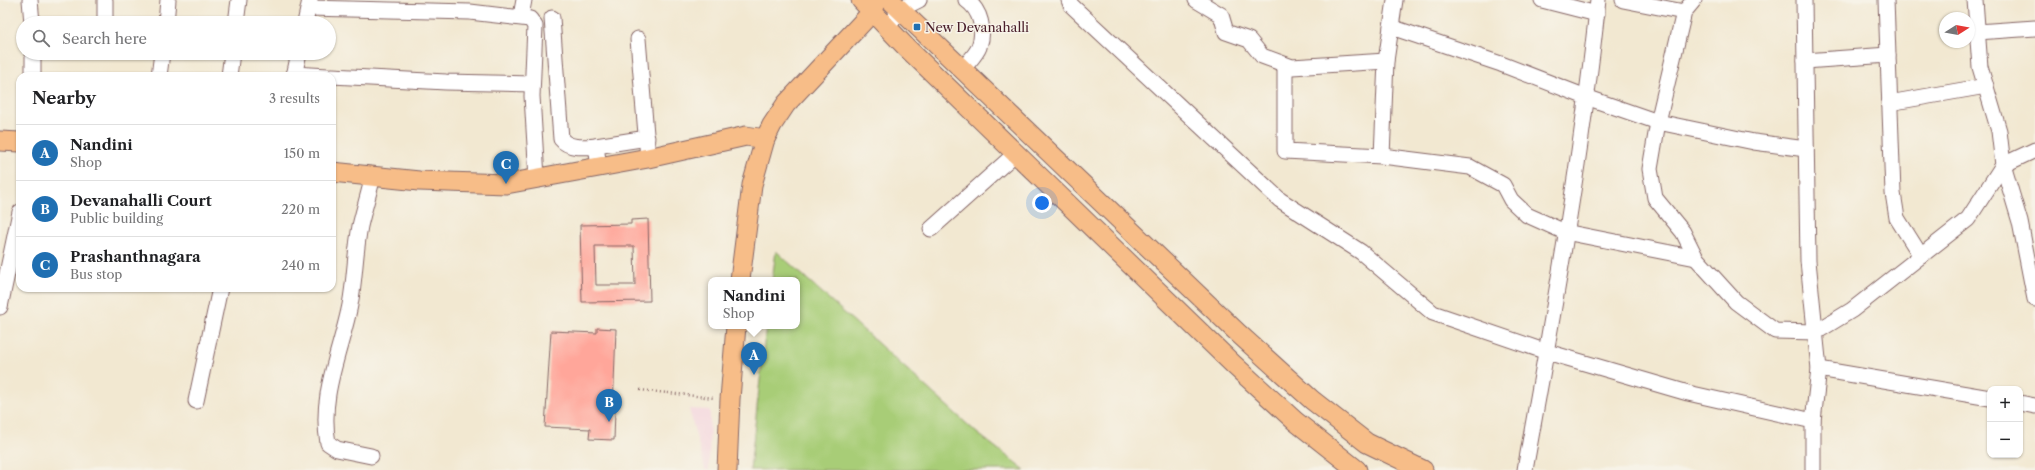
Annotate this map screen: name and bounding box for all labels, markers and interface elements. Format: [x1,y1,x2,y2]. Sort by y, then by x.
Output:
north arrow [1939,12,1975,48]
search box [16,16,336,60]
place label: New Devanahalli [925,19,1029,35]
marker: New Devanahalli [912,22,922,32]
icon: search [30,27,52,49]
text: Search here [62,29,147,48]
text: Nearby [32,88,96,108]
text: 3 results [269,90,320,106]
text: Nandini [70,135,133,154]
text: A [40,145,50,161]
text: 150 m [284,145,320,161]
pin: C [493,151,519,184]
text: Shop [70,154,102,170]
text: Devanahalli Court [70,191,212,210]
your location [1032,193,1052,213]
text: B [40,201,50,217]
text: 220 m [281,201,320,217]
text: Public building [70,210,163,226]
text: Prashanthnagara [70,247,201,266]
text: C [40,257,50,273]
text: 240 m [281,257,320,273]
text: Bus stop [70,266,122,282]
popup [708,277,800,329]
text: Nandini [723,286,785,305]
text: Shop [723,305,755,321]
pin: A [741,342,767,375]
map controls [1987,386,2023,458]
button: + [1987,386,2023,422]
pin: B [596,389,622,422]
button: − [1987,422,2023,458]

